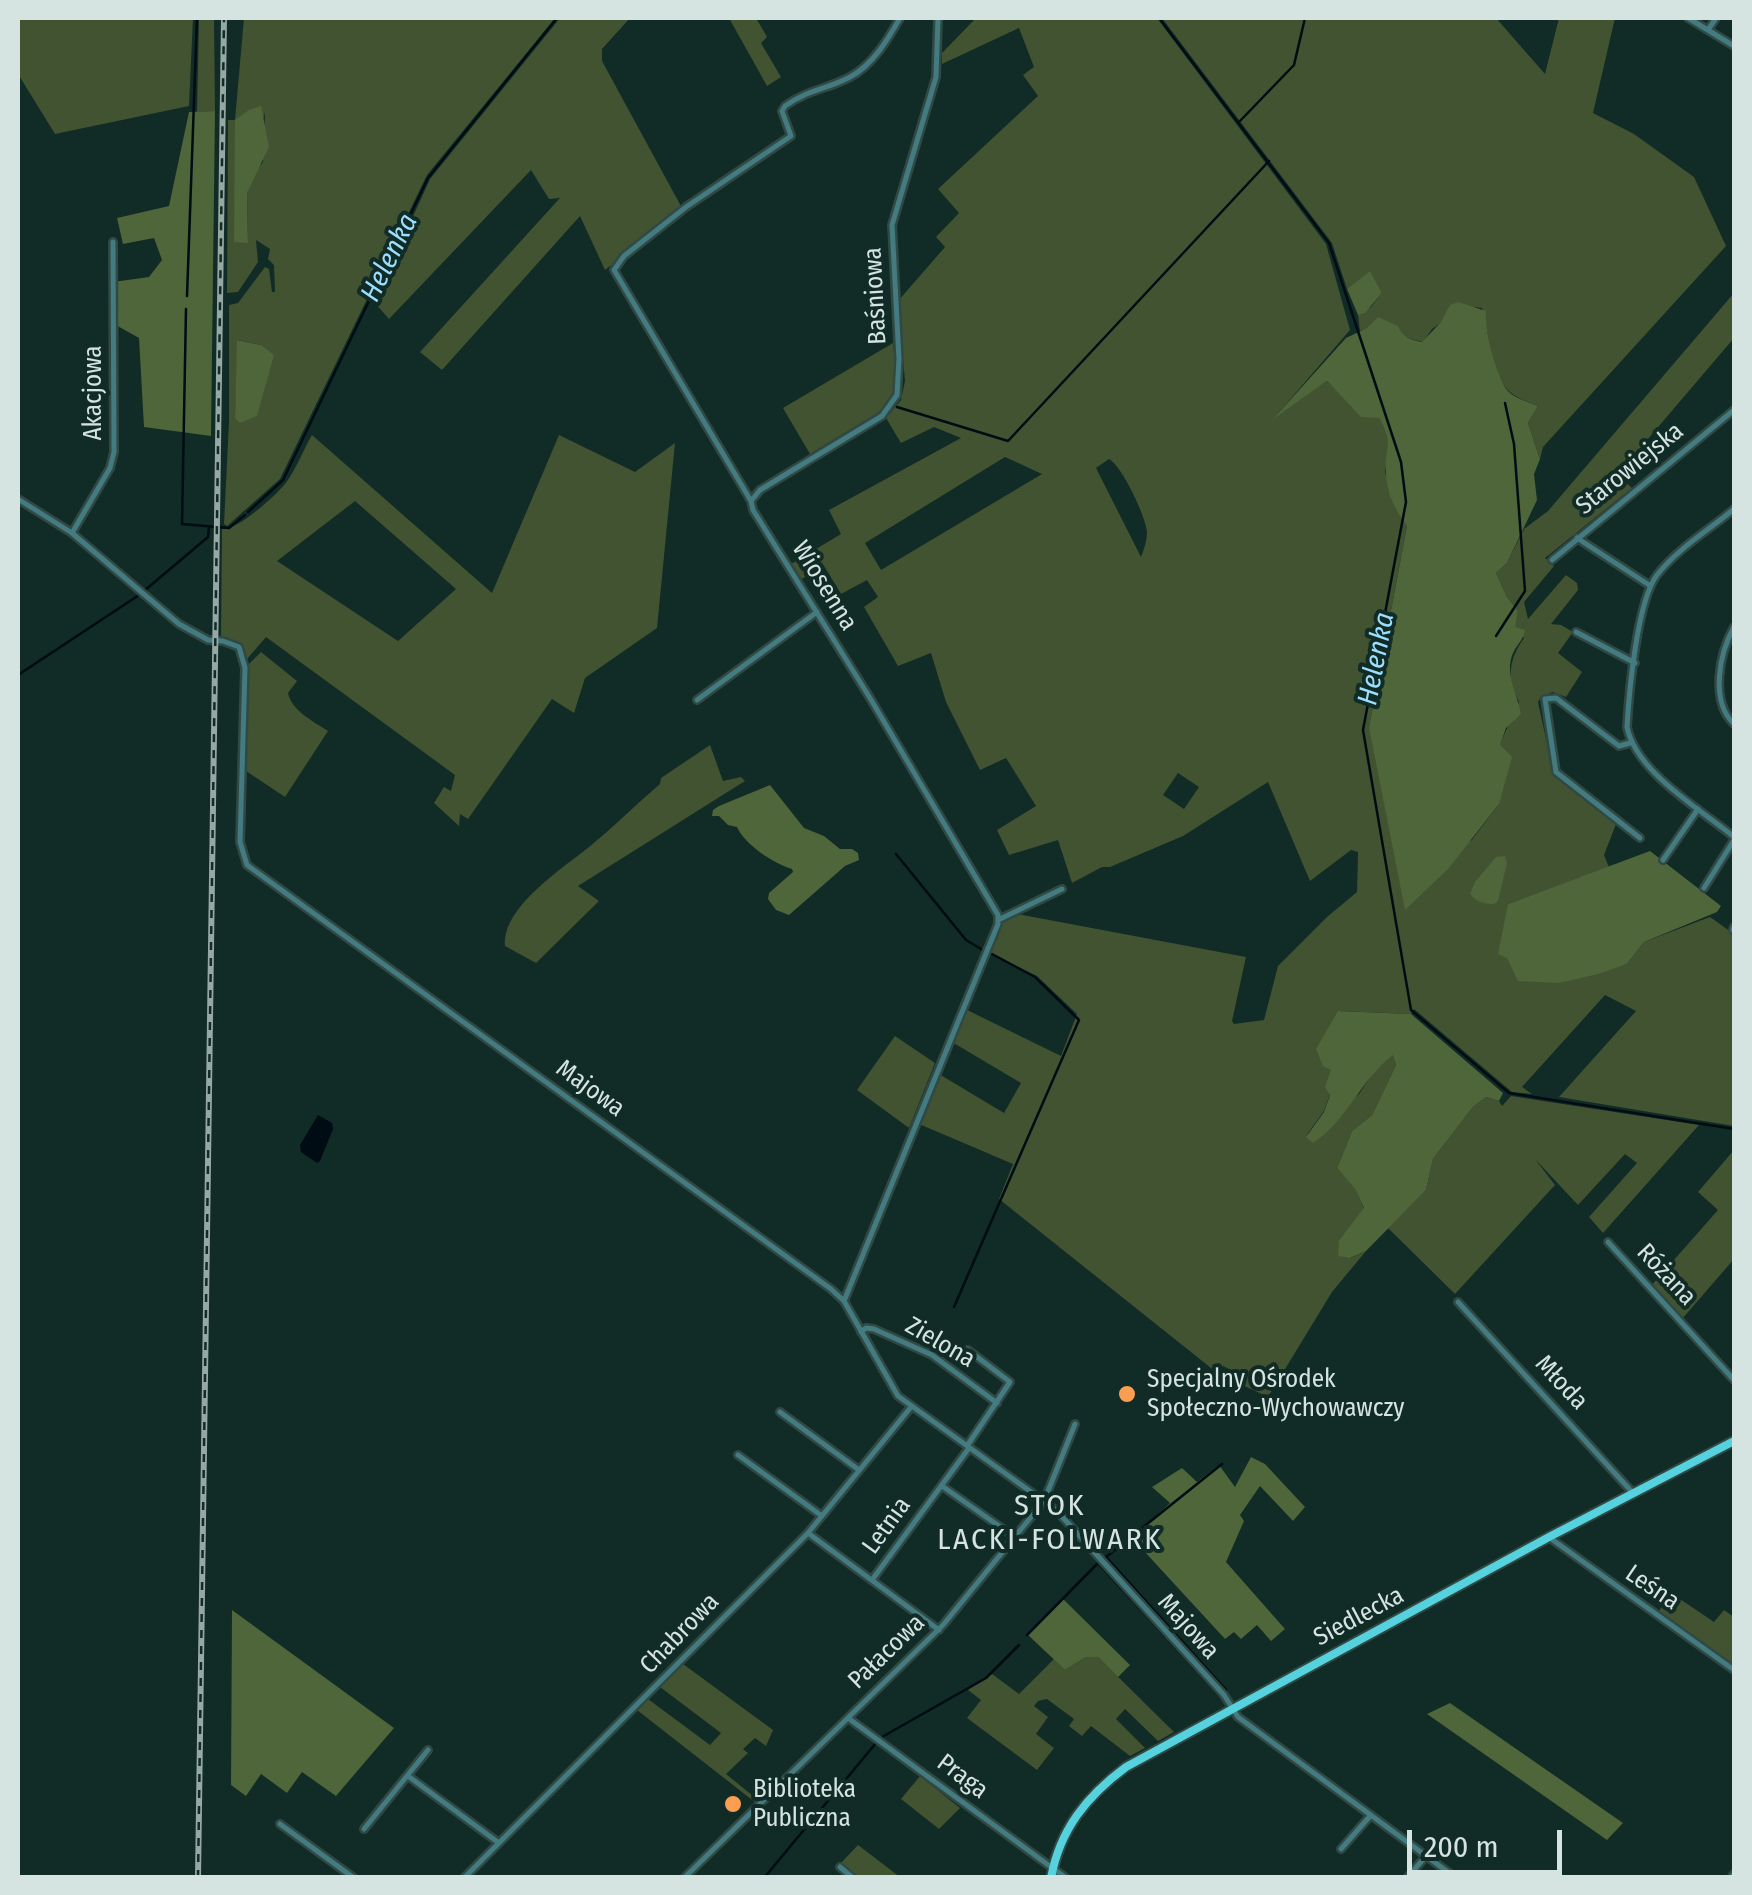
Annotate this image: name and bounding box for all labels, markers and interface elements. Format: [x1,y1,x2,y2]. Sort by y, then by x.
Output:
water label: Helenka [354,209,426,307]
street label: Baśniowa [858,247,894,345]
street label: Akacjowa [79,345,109,441]
street label: Starowiejska [1570,417,1690,521]
street label: Wiosenna [785,536,863,636]
water label: Helenka [1352,610,1402,708]
street label: Majowa [550,1054,630,1124]
street label: Różana [1630,1238,1702,1312]
street label: Zielona [900,1311,980,1375]
street label: Młoda [1528,1350,1594,1416]
place label: Specjalny Ośrodek Społeczno-Wychowawczy [1147,1365,1404,1424]
marker: Specjalny Ośrodek Społeczno-Wychowawczy [1116,1383,1138,1405]
district label: STOK LACKI-FOLWARK [937,1489,1163,1560]
street label: Letnia [856,1492,918,1560]
street label: Leśna [1619,1559,1685,1617]
street label: Siedlecka [1309,1581,1409,1653]
street label: Chabrowa [634,1587,726,1681]
street label: Majowa [1151,1588,1225,1666]
street label: Pałacowa [843,1608,931,1696]
street label: Praga [931,1748,993,1806]
place label: Biblioteka Publiczna [753,1775,856,1834]
marker: Biblioteka Publiczna [722,1793,744,1815]
scale bar [1412,1810,1567,1872]
text: 200 m [1424,1829,1499,1865]

